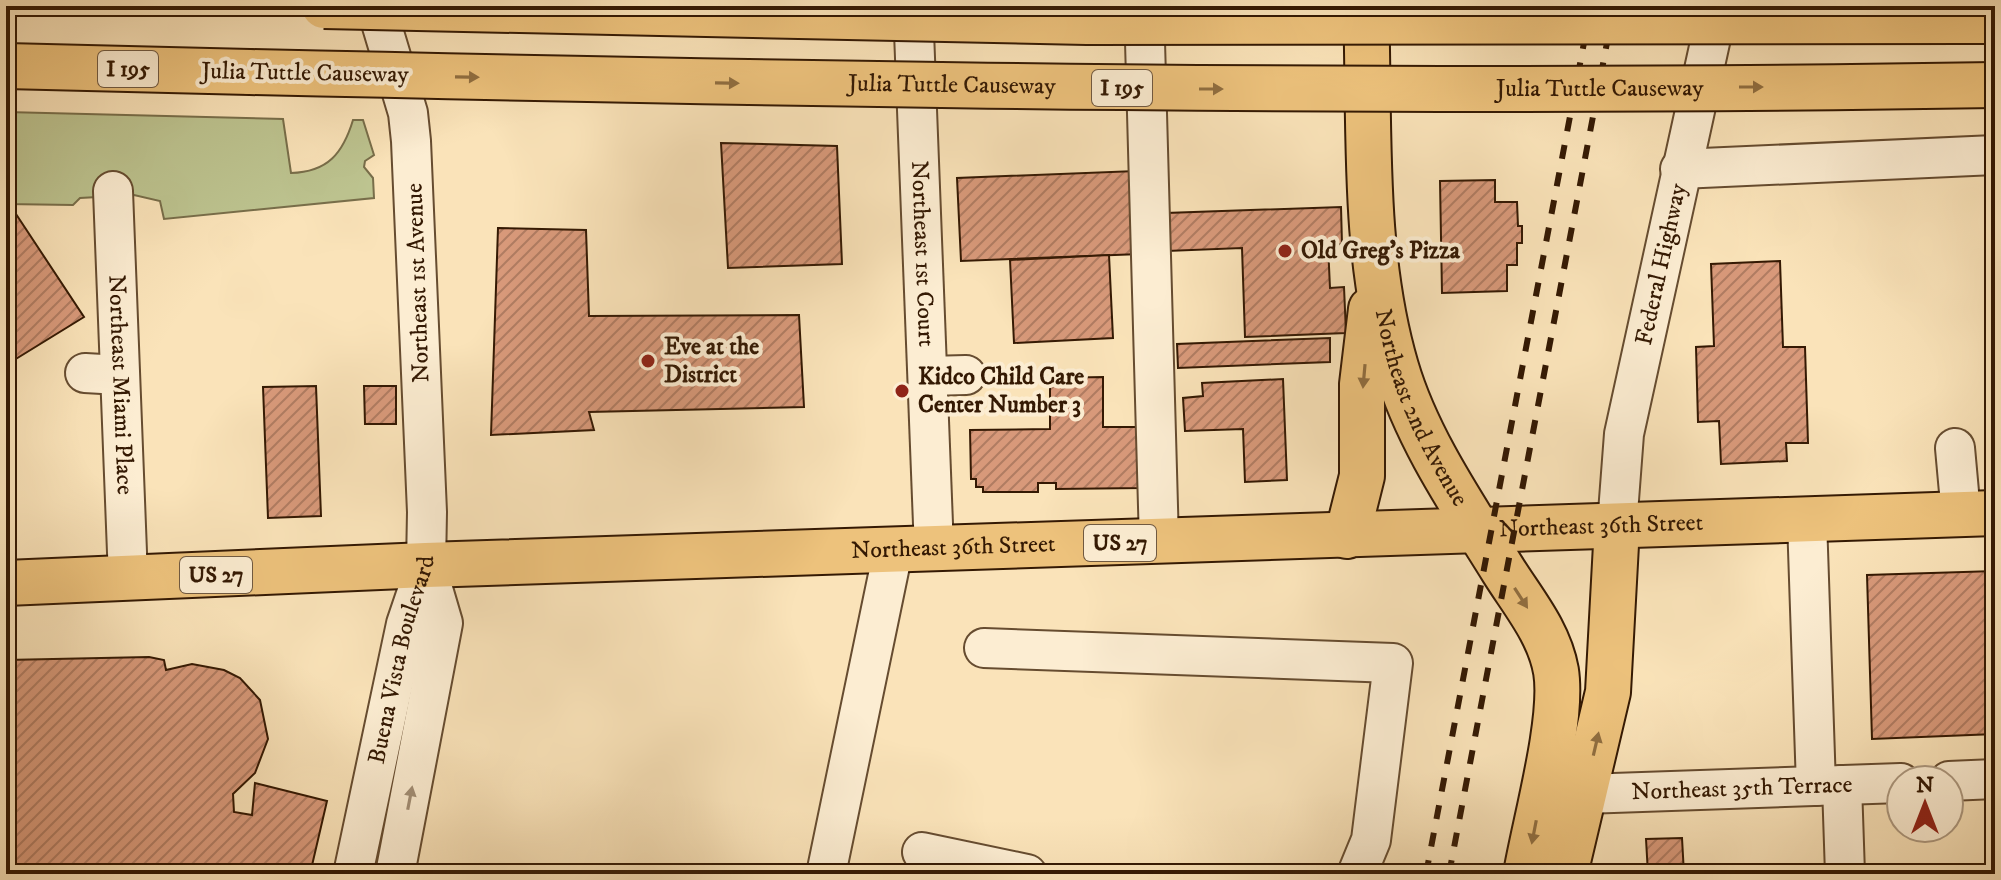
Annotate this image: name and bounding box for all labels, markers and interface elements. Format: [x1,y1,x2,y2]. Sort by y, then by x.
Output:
road number: I 195 [98,51,158,87]
street label: Julia Tuttle Causeway [199,56,410,90]
street label: Julia Tuttle Causeway [846,69,1056,101]
road number: I 195 [1092,70,1152,106]
one-way arrow [455,71,480,83]
street label: Julia Tuttle Causeway [1494,73,1704,104]
one-way arrow [715,76,740,89]
one-way arrow [1739,81,1764,93]
one-way arrow [1199,83,1224,95]
street label: Northeast 1st Court [904,160,941,348]
street label: Federal Highway [1629,180,1694,348]
street label: Northeast 1st Avenue [400,183,436,383]
place label: Old Greg’s Pizza [1301,236,1461,266]
marker: Old Greg’s Pizza [1276,242,1294,260]
street label: Northeast Miami Place [101,274,140,496]
street label: Northeast 2nd Avenue [1368,307,1475,512]
place label: Eve at the District [664,332,759,390]
marker: Eve at the District [639,352,657,370]
place label: Kidco Child Care Center Number 3 [918,362,1084,420]
one-way arrow [1357,364,1370,389]
marker: Kidco Child Care Center Number 3 [893,382,911,400]
street label: Northeast 36th Street [1498,508,1704,544]
road number: US 27 [1084,525,1156,561]
street label: Northeast 36th Street [851,529,1056,566]
street label: Buena Vista Boulevard [362,556,441,767]
road number: US 27 [180,557,252,593]
one-way arrow [1514,587,1528,609]
one-way arrow [1590,731,1603,756]
north arrow [1885,764,1965,844]
street label: Northeast 35th Terrace [1631,770,1853,807]
text: N [1916,772,1934,799]
one-way arrow [405,785,417,810]
one-way arrow [1527,820,1539,845]

